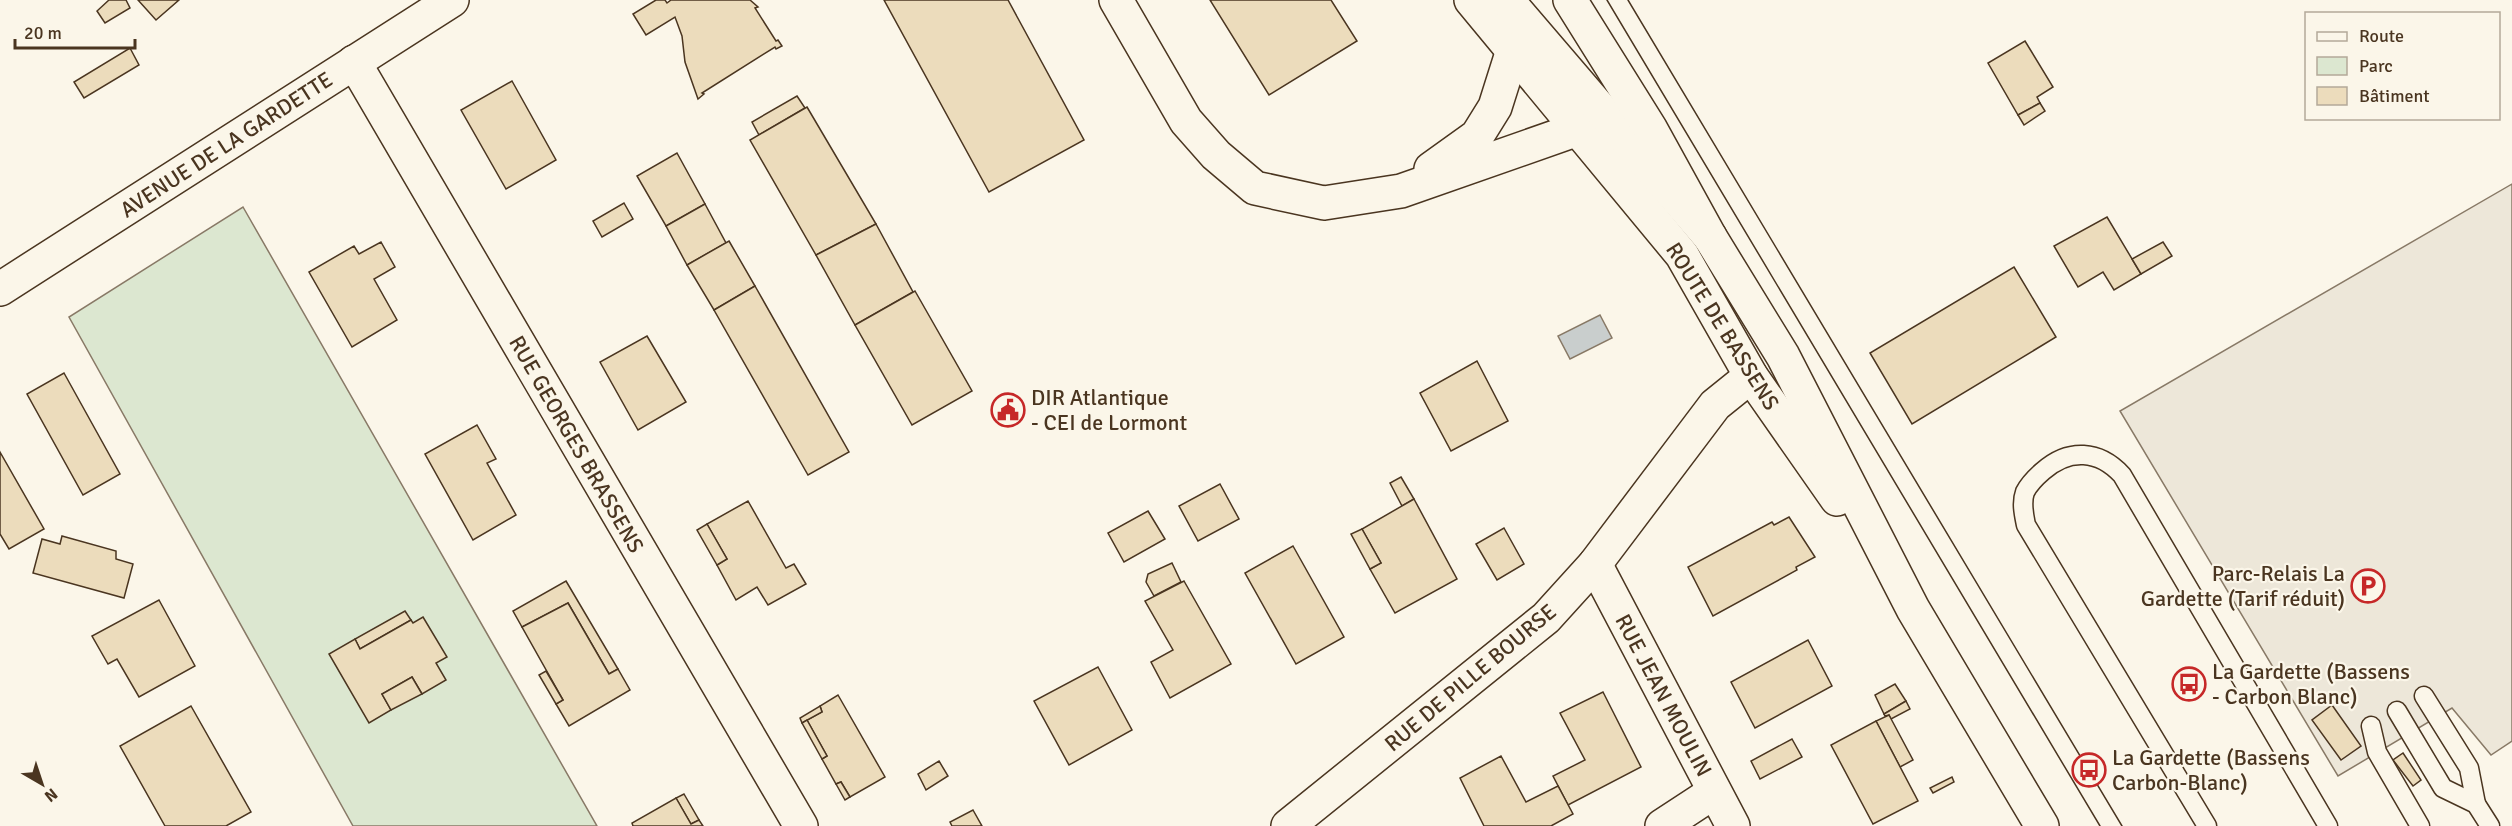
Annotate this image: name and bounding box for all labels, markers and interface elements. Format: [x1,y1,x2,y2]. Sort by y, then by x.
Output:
scale bar [15,12,135,50]
legend [2305,12,2500,120]
text: 20 m [24,22,62,44]
text: Route [2359,25,2404,47]
text: Parc [2359,55,2393,77]
street label: AVENUE DE LA GARDETTE [115,66,338,223]
text: Bâtiment [2359,85,2430,107]
street label: ROUTE DE BASSENS [1660,237,1785,415]
street label: RUE GEORGES BRASSENS [503,331,650,558]
place label: DIR Atlantique - CEI de Lormont [1031,384,1188,436]
public building icon: DIR Atlantique - CEI de Lormont [990,392,1026,428]
place label: Parc-Relais La Gardette (Tarif réduit) [2141,560,2345,612]
parking icon: Parc-Relais La Gardette (Tarif réduit) [2350,568,2386,604]
street label: RUE DE PILLE BOURSE [1379,598,1562,757]
street label: RUE JEAN MOULIN [1609,609,1718,781]
place label: La Gardette (Bassens - Carbon Blanc) [2212,658,2410,710]
bus stop icon: La Gardette (Bassens - Carbon Blanc) [2171,666,2207,702]
place label: La Gardette (Bassens Carbon-Blanc) [2112,744,2310,796]
bus stop icon: La Gardette (Bassens Carbon-Blanc) [2071,752,2107,788]
north arrow [12,754,72,814]
text: N [40,784,61,806]

